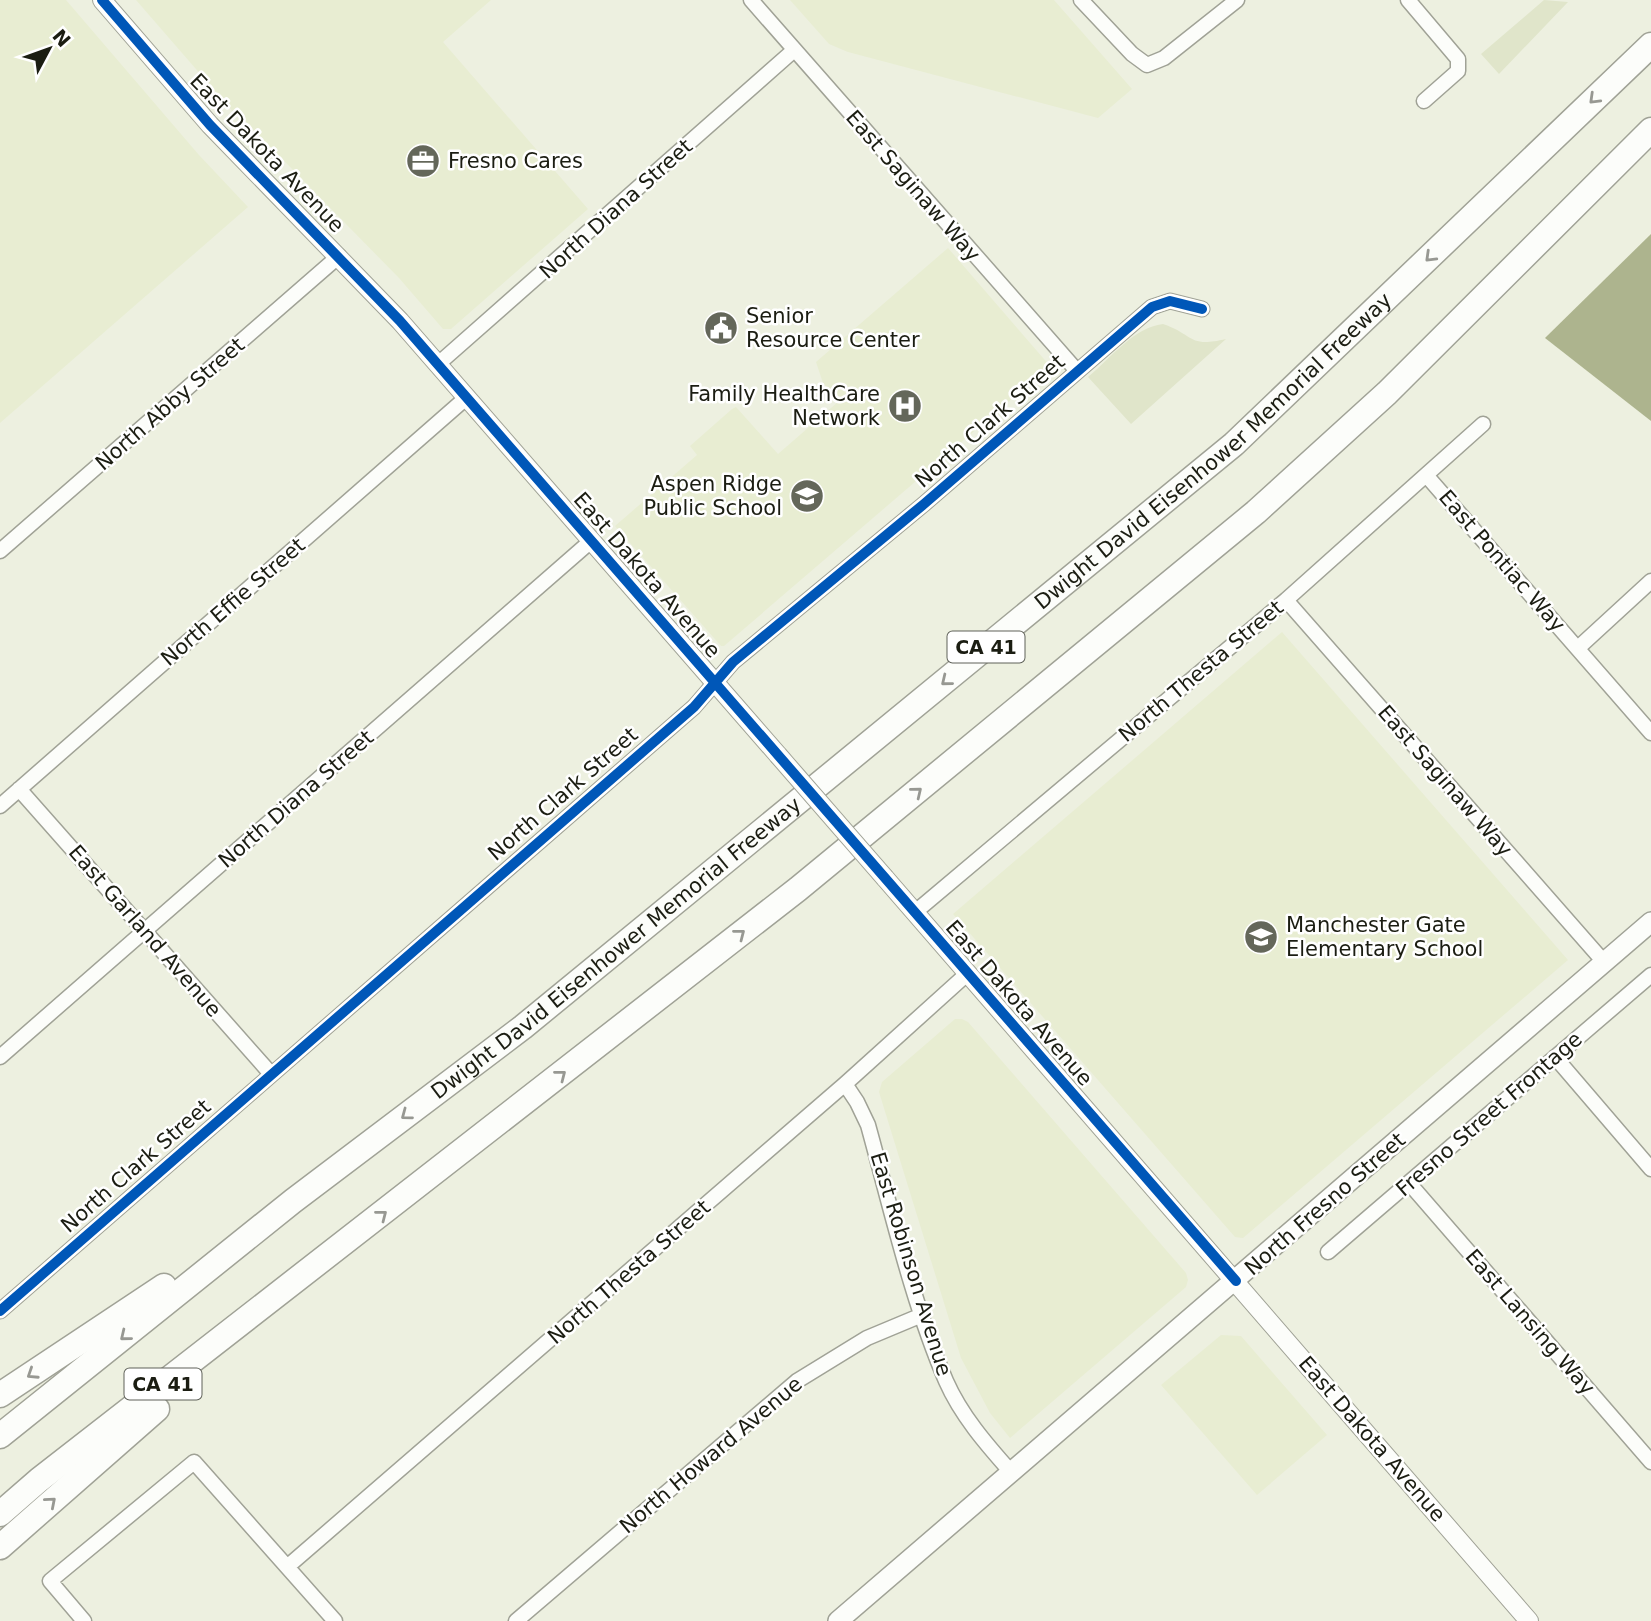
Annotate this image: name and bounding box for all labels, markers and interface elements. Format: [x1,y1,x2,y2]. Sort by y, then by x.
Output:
north arrow [14,14,84,84]
text: N [48,25,75,51]
street label: East Dakota Avenue [185,69,349,237]
one-way arrow [1590,91,1603,104]
street label: East Saginaw Way [841,106,985,266]
street label: North Diana Street [535,134,697,284]
office icon: Fresno Cares [404,142,442,180]
place label: Fresno Cares [448,149,583,173]
one-way arrow [1425,248,1438,261]
street label: Dwight David Eisenhower Memorial Freeway [1030,288,1396,614]
place label: Senior Resource Center [746,304,920,352]
public building icon: Senior Resource Center [702,309,740,347]
street label: North Abby Street [91,333,249,475]
street label: North Clark Street [910,350,1070,492]
place label: Family HealthCare Network [688,382,881,430]
hospital icon: Family HealthCare Network [886,387,924,425]
place label: Aspen Ridge Public School [643,472,782,520]
school or university icon: Aspen Ridge Public School [788,477,826,515]
street label: East Pontiac Way [1434,485,1570,637]
street label: East Dakota Avenue [569,487,725,663]
street label: North Effie Street [156,533,310,671]
street label: North Thesta Street [1114,595,1288,747]
road number: CA 41 [948,632,1024,662]
one-way arrow [941,672,953,685]
street label: East Saginaw Way [1373,701,1517,861]
street label: North Clark Street [483,723,643,865]
street label: North Diana Street [214,725,378,873]
one-way arrow [910,787,922,800]
street label: Dwight David Eisenhower Memorial Freeway [427,792,806,1104]
street label: East Garland Avenue [64,840,226,1022]
place label: Manchester Gate Elementary School [1286,913,1483,961]
street label: East Dakota Avenue [941,915,1097,1091]
school or university icon: Manchester Gate Elementary School [1242,918,1280,956]
one-way arrow [733,930,745,943]
street label: Fresno Street Frontage [1391,1027,1587,1201]
one-way arrow [553,1070,566,1083]
street label: North Clark Street [56,1095,216,1237]
one-way arrow [402,1107,414,1120]
street label: North Fresno Street [1240,1128,1410,1280]
street label: East Robinson Avenue [865,1149,957,1379]
street label: North Thesta Street [543,1195,715,1349]
one-way arrow [374,1211,387,1224]
street label: East Lansing Way [1460,1244,1600,1400]
one-way arrow [121,1327,133,1340]
street label: East Dakota Avenue [1294,1351,1450,1527]
one-way arrow [27,1365,40,1378]
road number: CA 41 [124,1368,202,1400]
street label: North Howard Avenue [615,1372,807,1538]
one-way arrow [43,1498,56,1510]

